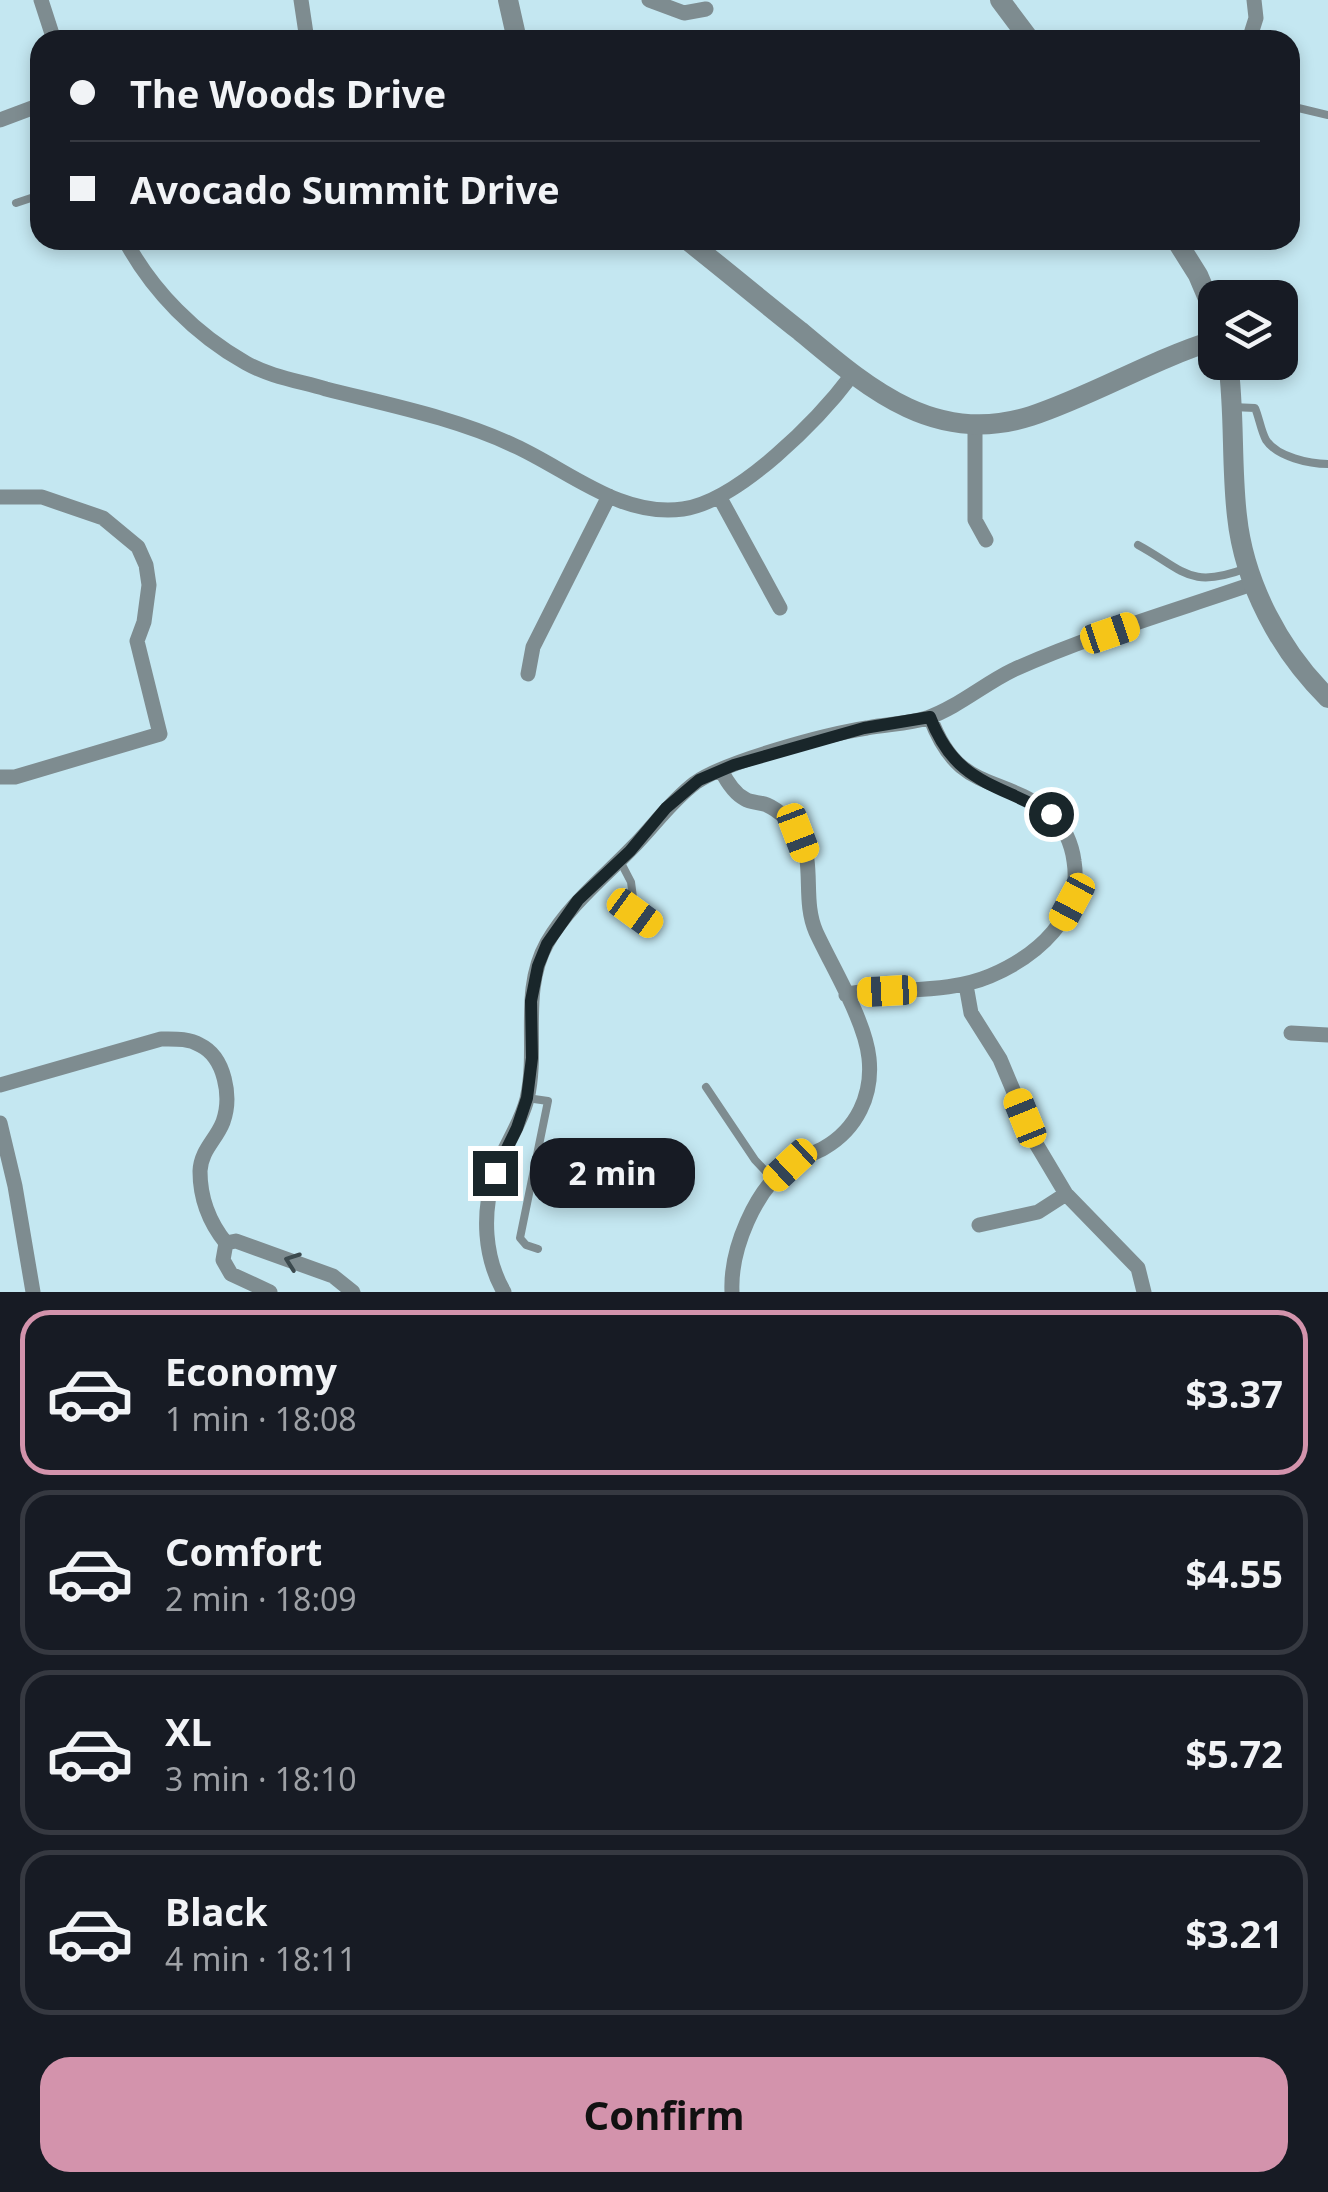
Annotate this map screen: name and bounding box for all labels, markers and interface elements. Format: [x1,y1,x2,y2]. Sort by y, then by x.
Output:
text: The Woods Drive [130,67,446,119]
text: Avocado Summit Drive [130,163,560,215]
map controls [1198,280,1298,380]
button: layers [1198,280,1298,380]
car [1077,609,1143,657]
route start [1029,792,1074,837]
car [773,800,823,866]
car [1045,868,1099,936]
car [602,883,668,943]
car [856,974,918,1008]
car [1000,1085,1050,1151]
car [758,1134,822,1196]
callout: 2 min [530,1138,695,1208]
route end [473,1151,518,1196]
text: 2 min [568,1151,657,1194]
one-way arrow [284,1252,301,1273]
text: Economy [165,1345,337,1397]
icon: car [45,1348,135,1438]
text: $3.37 [1185,1367,1283,1419]
text: 1 min · 18:08 [165,1397,357,1440]
text: Comfort [165,1525,322,1577]
icon: car [45,1528,135,1618]
text: $4.55 [1185,1547,1283,1599]
text: 2 min · 18:09 [165,1577,357,1620]
text: XL [165,1705,212,1757]
icon: car [45,1708,135,1798]
text: $5.72 [1185,1727,1283,1779]
text: 3 min · 18:10 [165,1757,357,1800]
text: Black [165,1885,268,1937]
icon: car [45,1888,135,1978]
text: $3.21 [1185,1907,1283,1959]
text: 4 min · 18:11 [165,1937,357,1980]
button: Confirm [40,2057,1288,2172]

